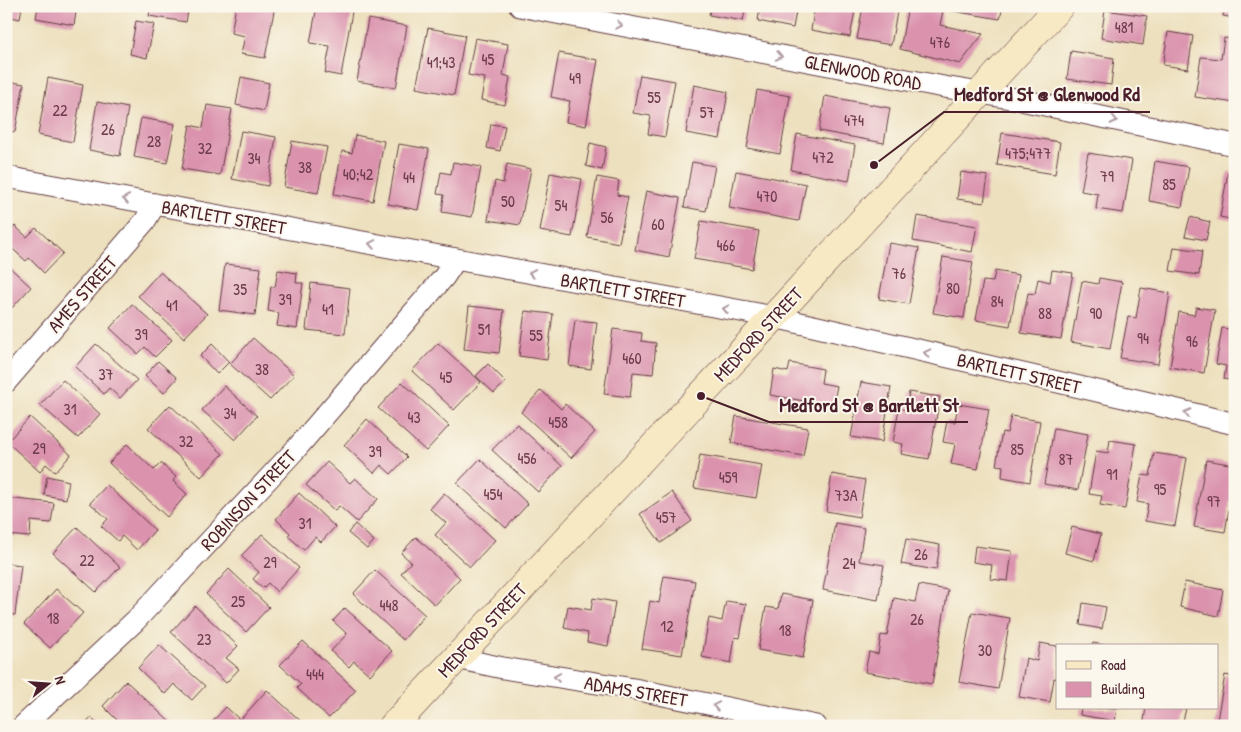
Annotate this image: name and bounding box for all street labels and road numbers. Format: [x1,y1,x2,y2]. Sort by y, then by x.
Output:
street label: GLENWOOD ROAD [802,48,924,96]
street label: BARTLETT STREET [160,193,289,241]
street label: AMES STREET [41,249,123,338]
street label: BARTLETT STREET [559,266,688,314]
street label: MEDFORD STREET [707,280,809,387]
street label: BARTLETT STREET [955,346,1084,400]
street label: ROBINSON STREET [194,443,302,556]
street label: MEDFORD STREET [431,576,533,683]
street label: ADAMS STREET [583,669,690,713]

